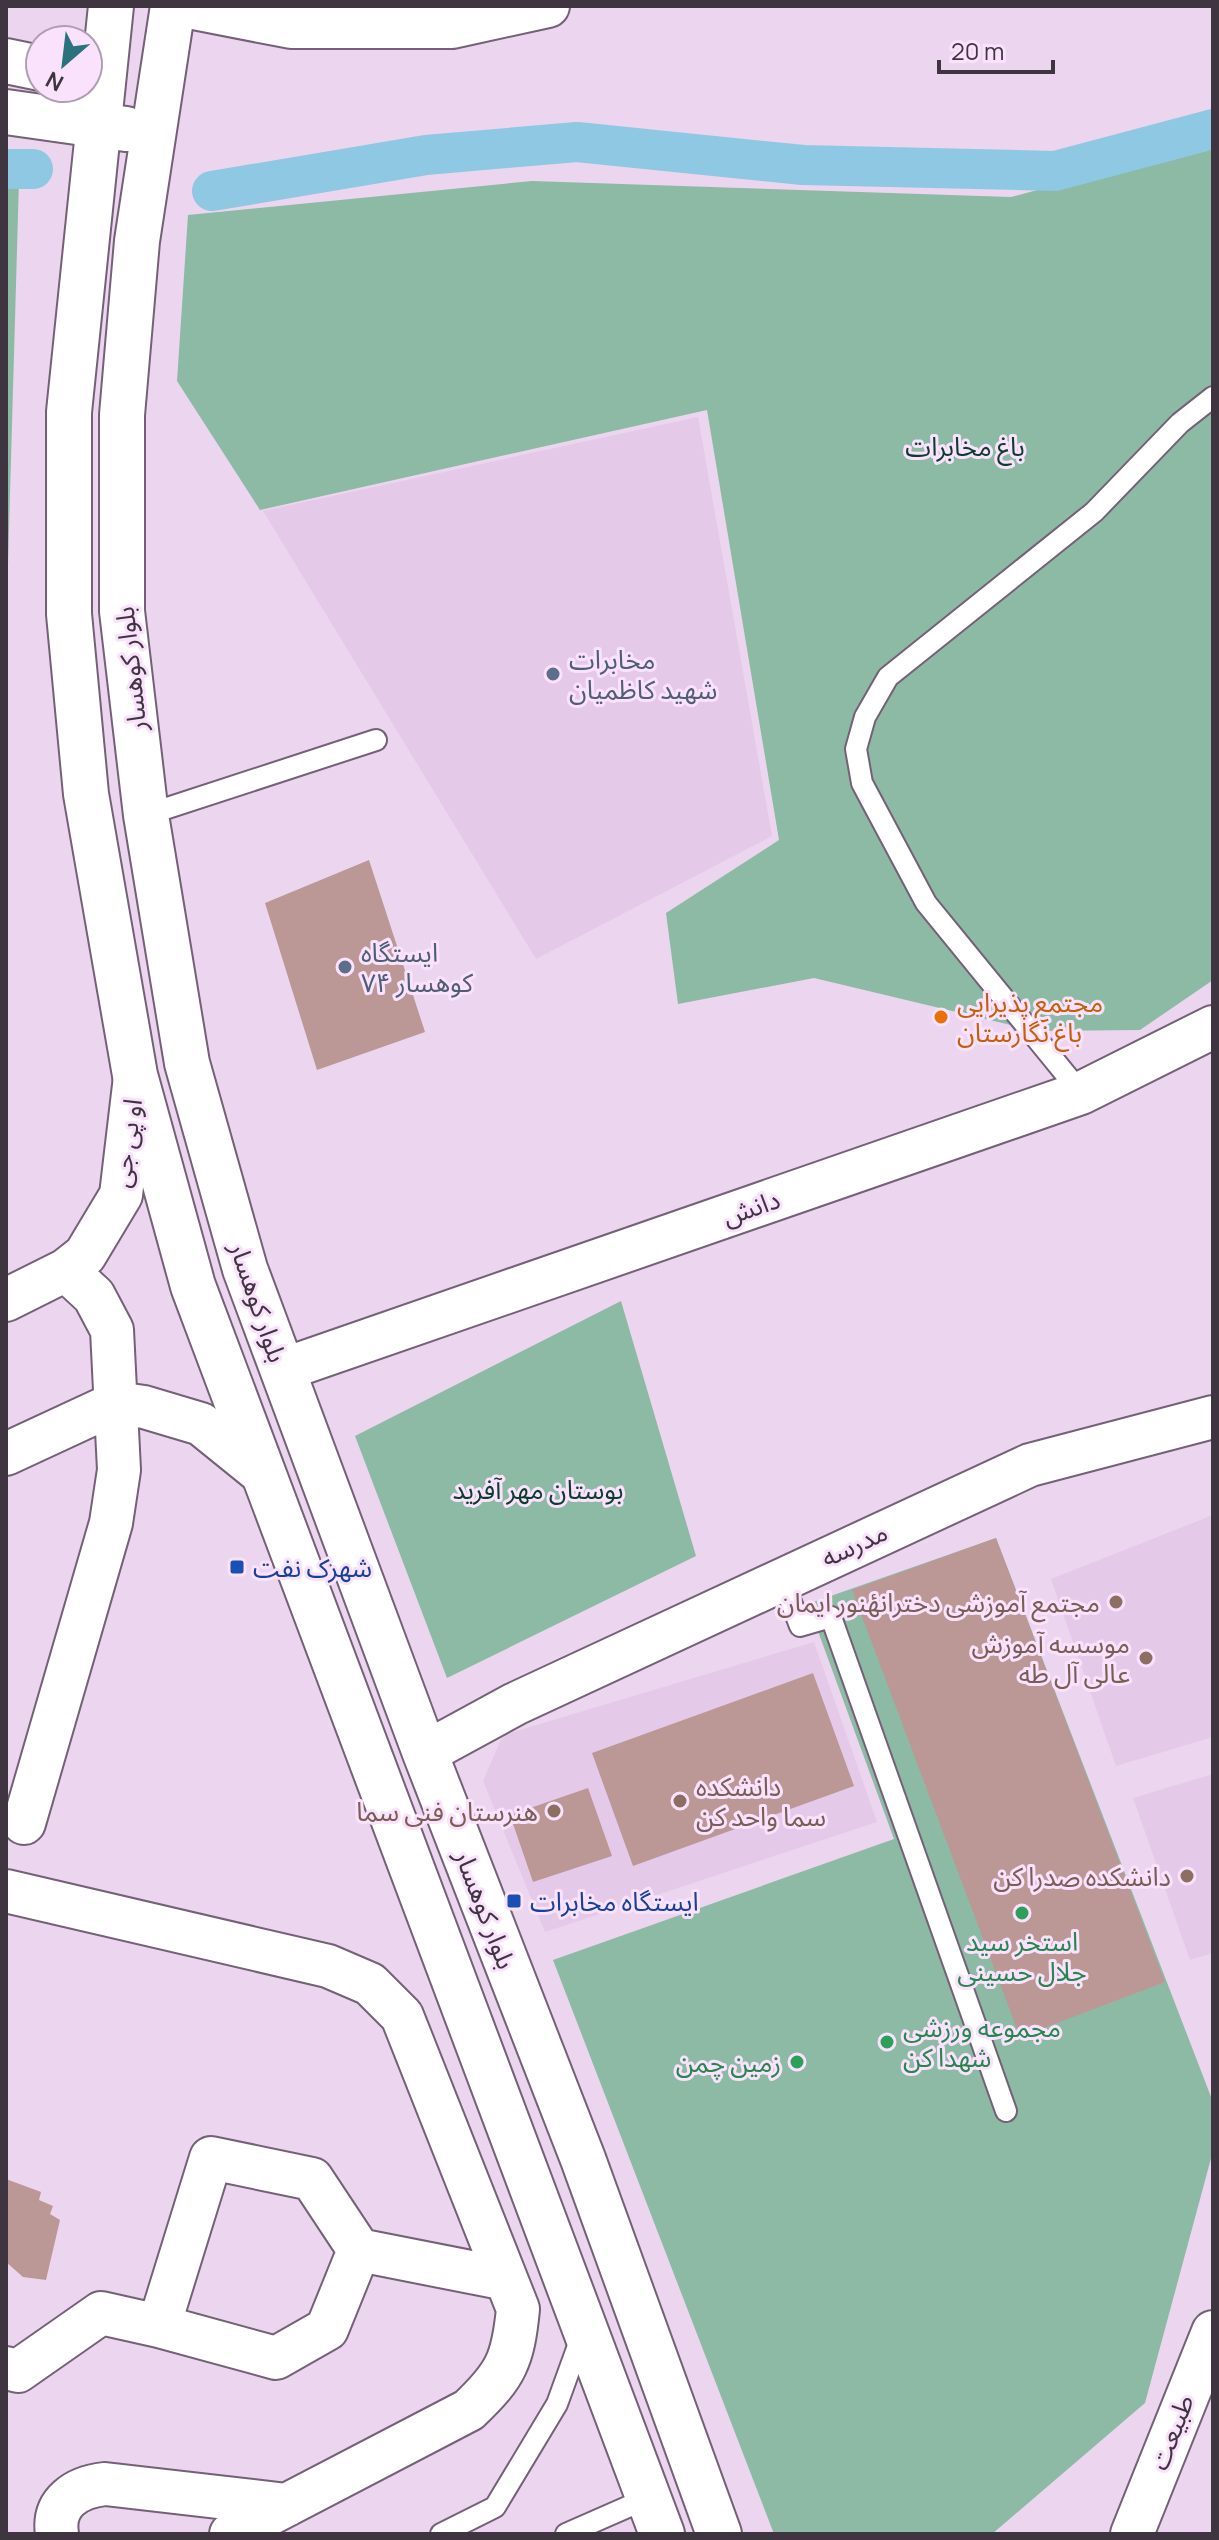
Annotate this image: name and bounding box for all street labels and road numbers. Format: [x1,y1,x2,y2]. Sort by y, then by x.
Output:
street label: بلوار کوهسار [106,605,155,734]
street label: او پی جی [102,1096,150,1190]
street label: دانش [717,1180,785,1234]
street label: بلوار کوهسار [221,1236,296,1367]
street label: مدرسه [815,1513,893,1575]
street label: بلوار کوهسار [446,1843,525,1974]
street label: طبیعت [1140,2389,1202,2475]

